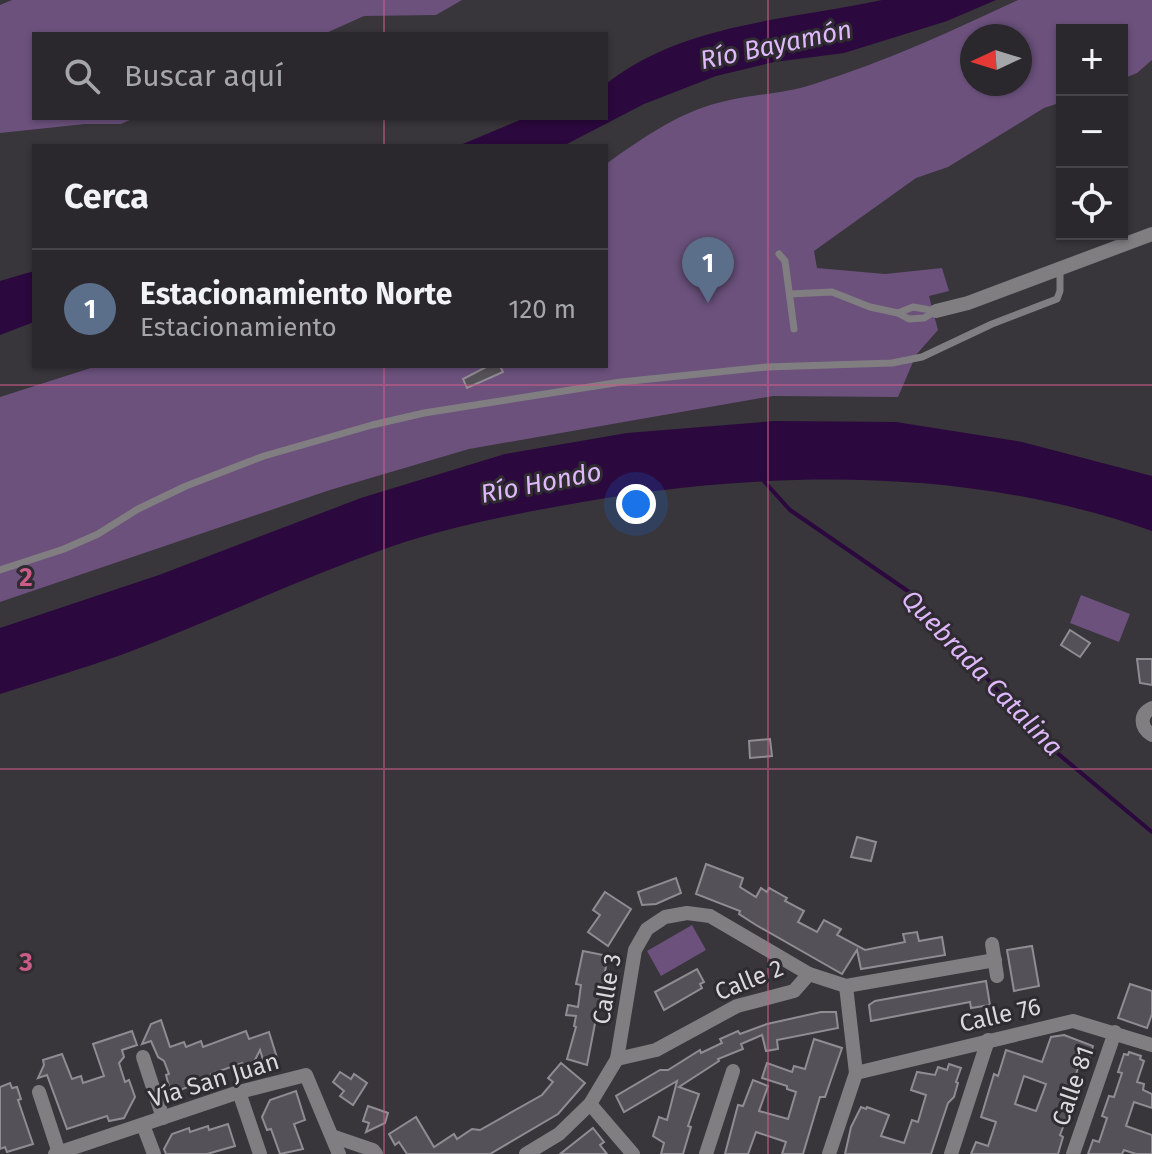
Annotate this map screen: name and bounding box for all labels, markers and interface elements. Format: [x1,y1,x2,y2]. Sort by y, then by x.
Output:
water label: Río Bayamón [697,14,855,76]
north arrow [960,24,1032,96]
map controls [1056,24,1128,240]
button: + [1056,24,1128,96]
search box [32,32,608,120]
icon: search [60,54,104,98]
text: Buscar aquí [124,58,284,94]
button: − [1056,96,1128,168]
button: locate [1056,168,1128,240]
text: Cerca [64,176,149,217]
pin: 1 [682,237,734,303]
text: Estacionamiento Norte [140,276,452,312]
text: 1 [84,294,96,325]
text: 120 m [508,294,576,325]
text: Estacionamiento [140,312,337,343]
water label: Río Hondo [478,456,604,510]
your location [616,484,656,524]
text: 2 [19,562,33,593]
water label: Quebrada Catalina [895,584,1069,762]
text: 3 [18,947,33,978]
street label: Calle 3 [587,951,627,1027]
street label: Calle 2 [711,954,787,1006]
street label: Calle 76 [957,992,1043,1038]
street label: Calle 81 [1046,1043,1100,1129]
street label: Vía San Juan [145,1047,283,1113]

